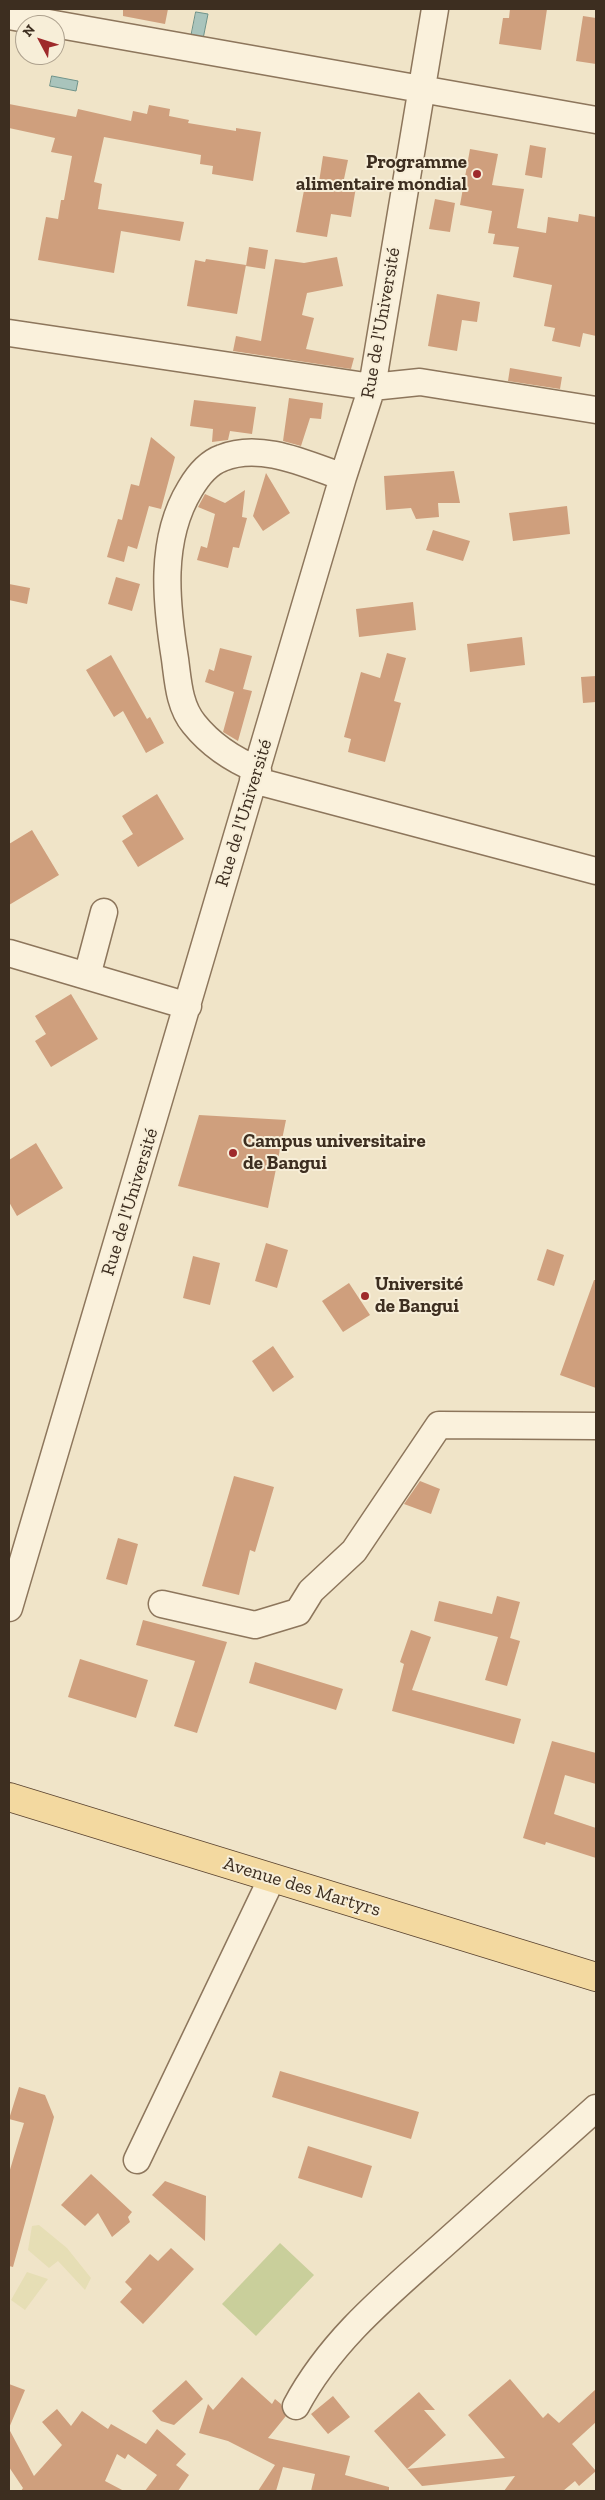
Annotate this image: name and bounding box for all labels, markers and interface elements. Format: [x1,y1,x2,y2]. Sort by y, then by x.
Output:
north arrow [15,15,65,65]
text: N [19,21,39,40]
place label: Programme alimentaire mondial [296,152,467,196]
marker: Programme alimentaire mondial [471,168,483,180]
street label: Rue de l'Université [357,246,405,400]
street label: Rue de l'Université [211,737,277,889]
street label: Rue de l'Université [97,1126,163,1278]
place label: Campus universitaire de Bangui [243,1131,426,1175]
marker: Campus universitaire de Bangui [227,1147,239,1159]
place label: Université de Bangui [375,1274,463,1318]
marker: Université de Bangui [359,1290,371,1302]
street label: Avenue des Martyrs [221,1852,383,1922]

